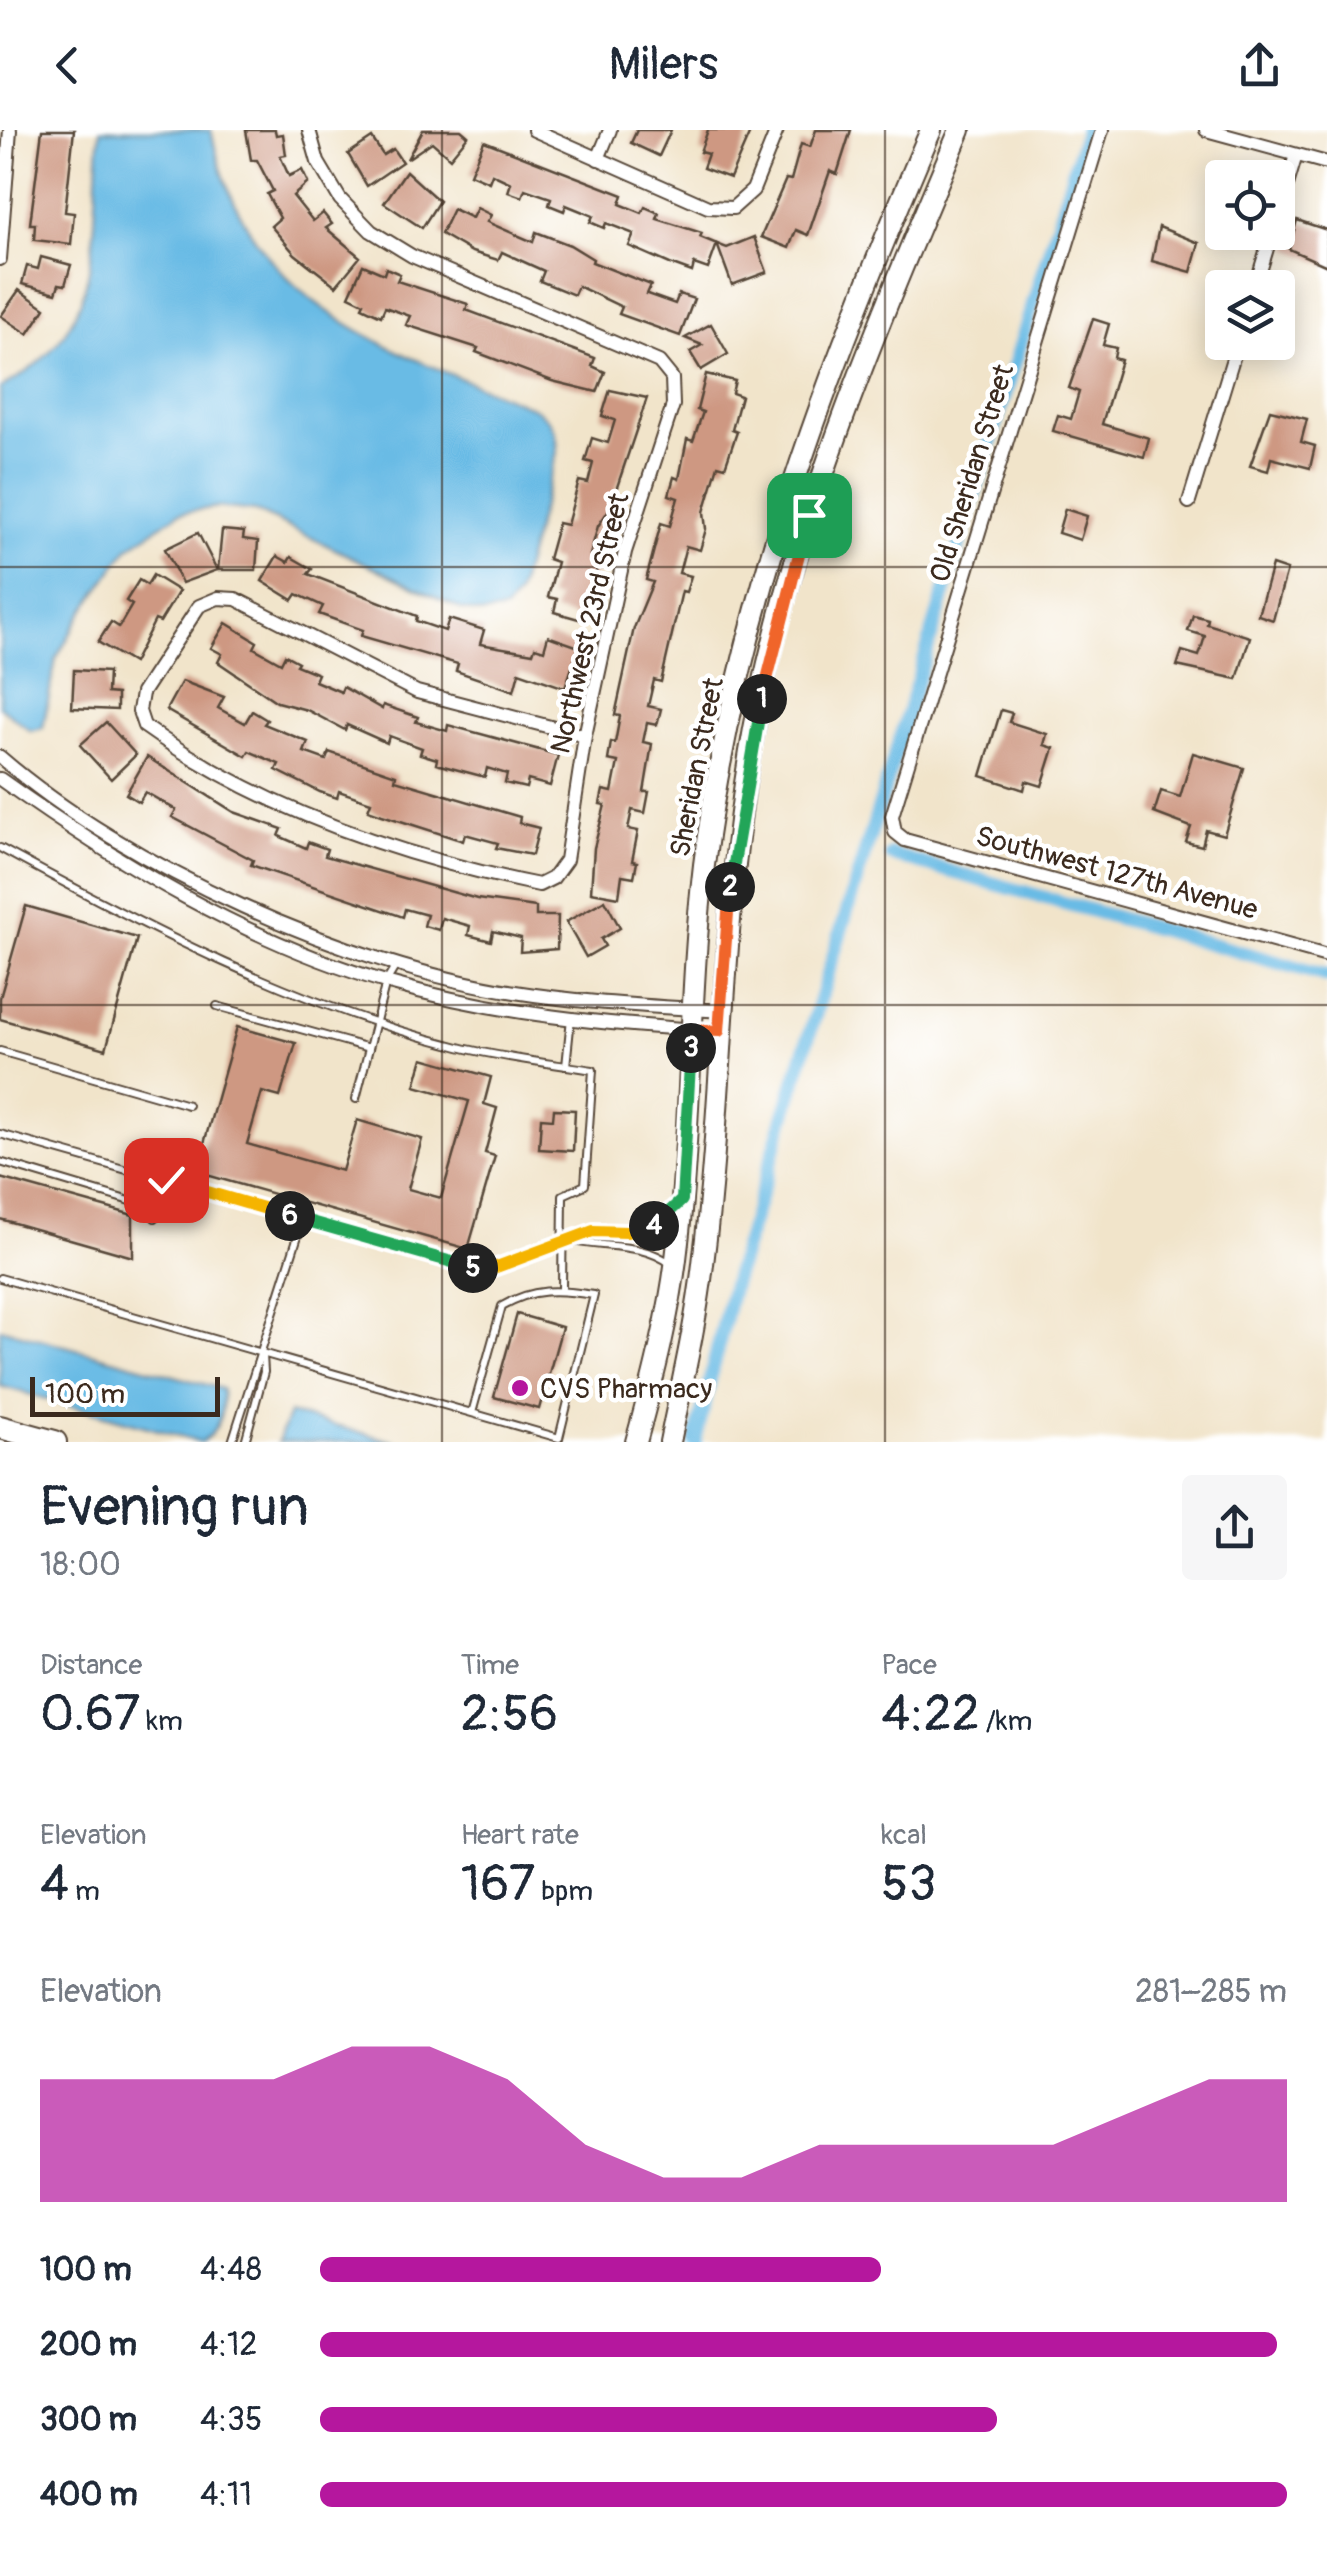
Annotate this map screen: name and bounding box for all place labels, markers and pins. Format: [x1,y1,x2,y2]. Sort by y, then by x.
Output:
pin [767,473,852,558]
pin: 1 [737,674,787,724]
pin: 2 [705,862,755,912]
pin: 3 [666,1023,716,1073]
pin [124,1138,209,1223]
pin: 6 [265,1191,315,1241]
pin: 4 [629,1201,679,1251]
pin: 5 [448,1243,498,1293]
place label: CVS Pharmacy [540,1372,712,1407]
marker: CVS Pharmacy [509,1377,531,1399]

